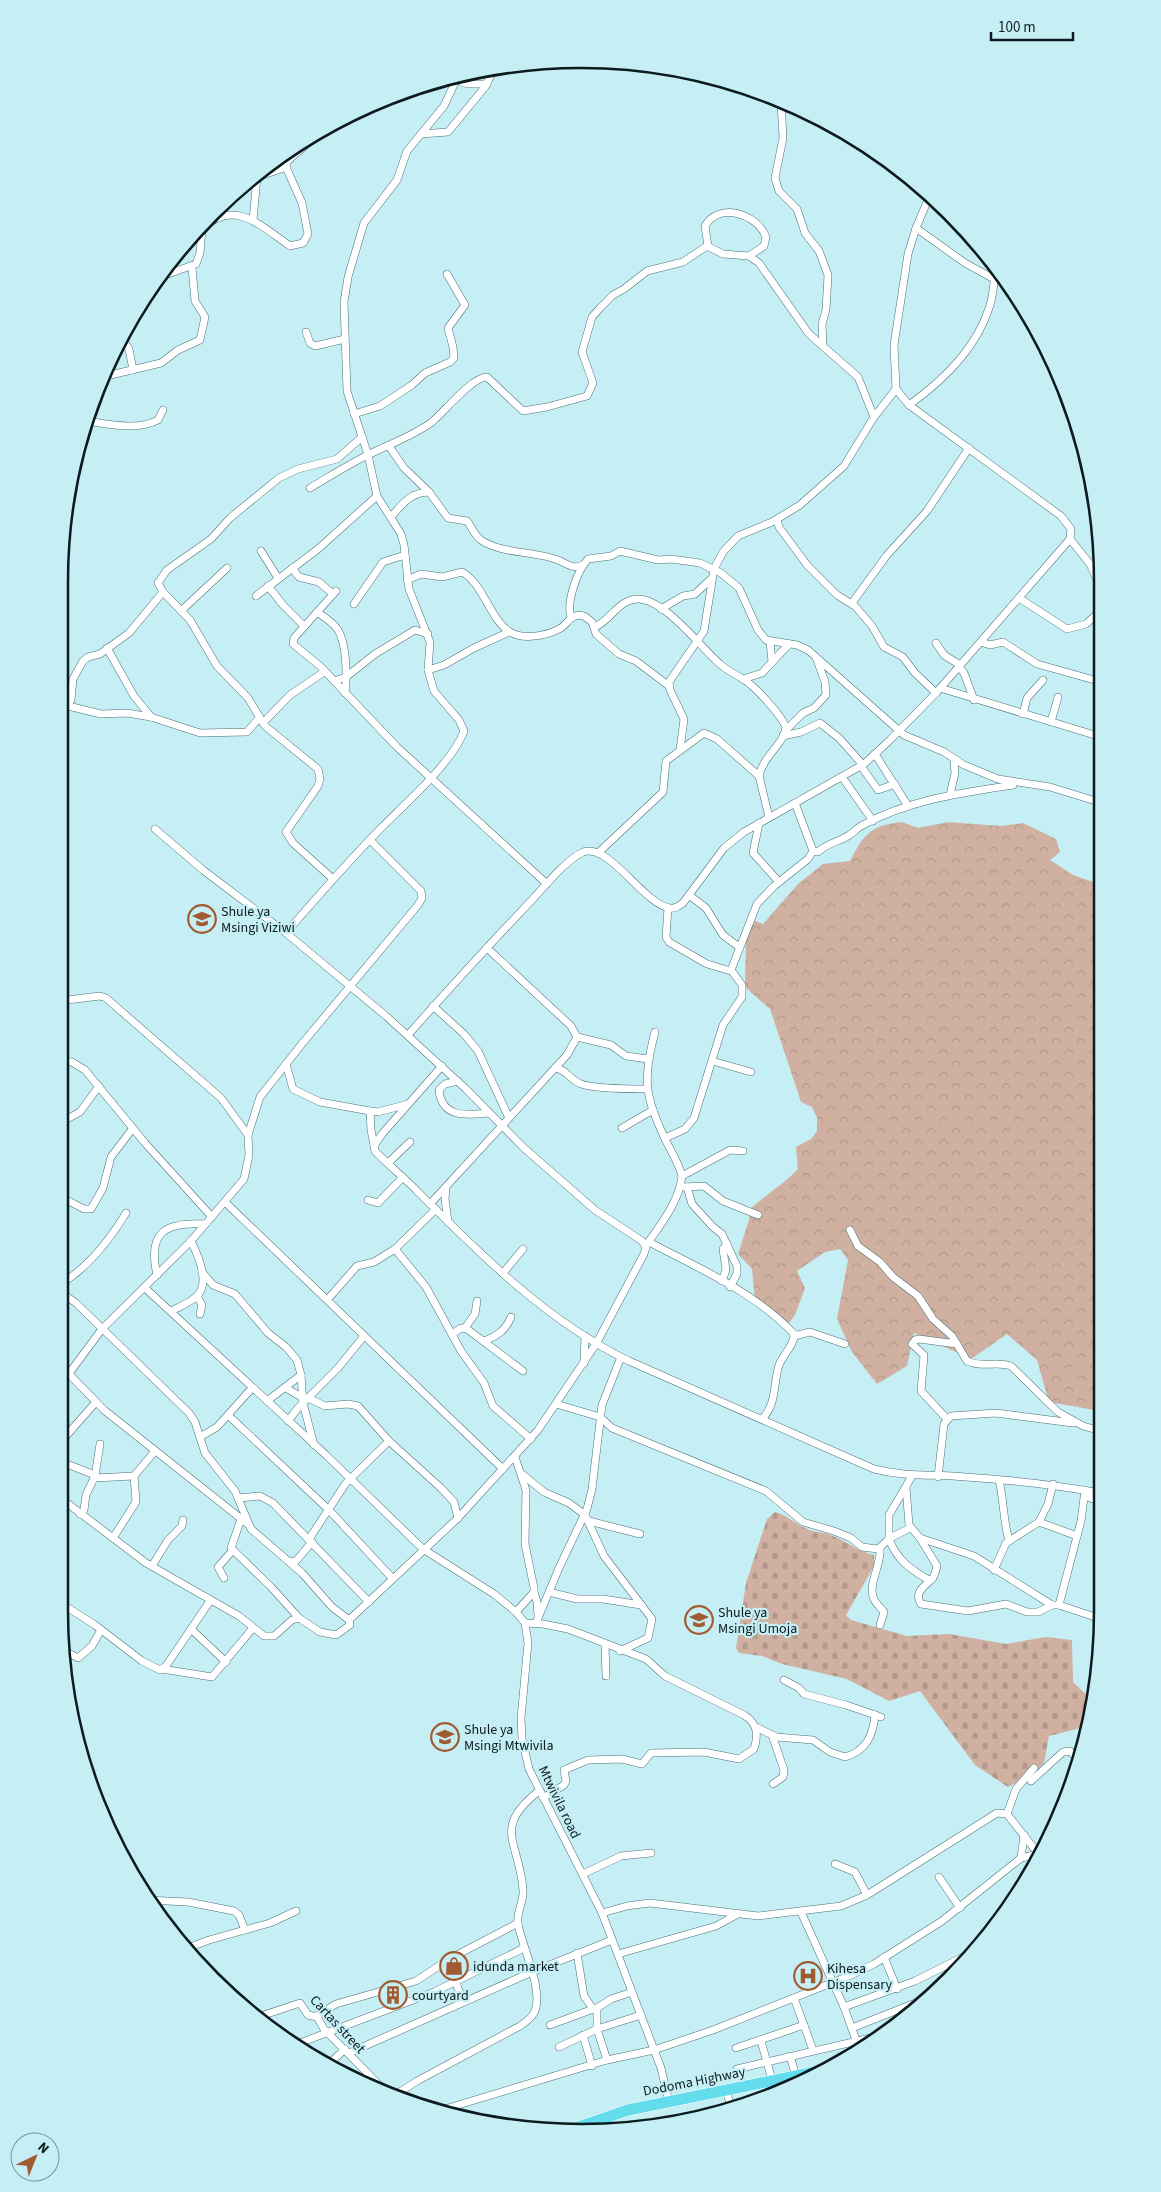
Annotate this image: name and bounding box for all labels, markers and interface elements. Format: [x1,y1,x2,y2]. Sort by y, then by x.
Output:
scale bar [991,10,1074,42]
text: 100 m [998,17,1036,38]
place label: Shule ya Msingi Viziwi [221,902,295,938]
school or university icon: Shule ya Msingi Viziwi [187,904,217,934]
place label: Shule ya Msingi Umoja [718,1603,797,1639]
school or university icon: Shule ya Msingi Umoja [684,1605,714,1635]
place label: Shule ya Msingi Mtwivila [464,1720,553,1756]
school or university icon: Shule ya Msingi Mtwivila [430,1722,460,1752]
street label: Mtwivila road [533,1763,585,1842]
shop icon: idunda market [439,1951,469,1981]
place label: idunda market [473,1957,559,1977]
place label: Kihesa Dispensary [827,1959,892,1995]
hospital icon: Kihesa Dispensary [793,1961,823,1991]
building icon: courtyard [378,1980,408,2010]
place label: courtyard [412,1986,469,2006]
street label: Cartas street [305,1991,370,2059]
street label: Dodoma Highway [641,2062,747,2102]
north arrow [10,2132,60,2182]
text: N [33,2138,53,2159]

